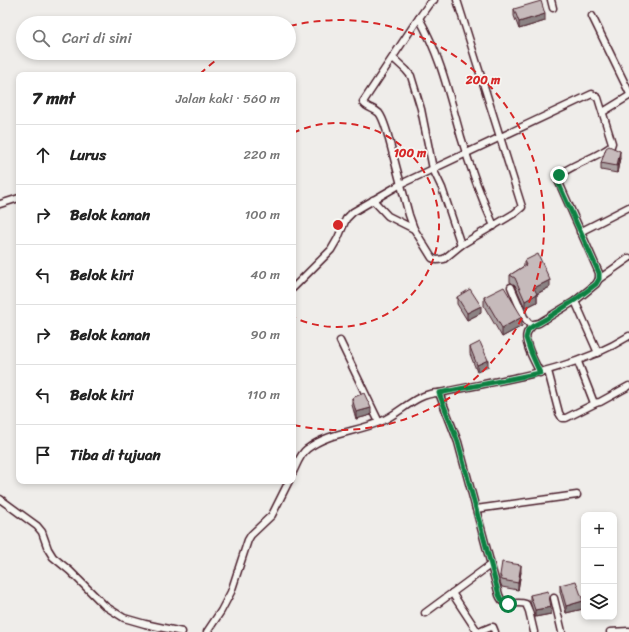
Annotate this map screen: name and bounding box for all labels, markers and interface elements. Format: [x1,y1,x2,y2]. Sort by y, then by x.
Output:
search box [16,16,296,60]
text: Cari di sini [62,25,132,51]
icon: search [30,27,52,49]
text: 200 m [465,69,501,91]
text: 7 mnt [32,83,75,113]
text: Jalan kaki · 560 m [176,87,280,110]
text: Lurus [70,142,106,168]
text: 100 m [394,142,427,164]
text: 220 m [243,143,280,166]
icon: ahead [32,144,54,166]
route end [550,166,568,184]
text: Belok kanan [70,202,150,228]
text: 100 m [245,203,280,226]
icon: right [32,204,54,226]
centre of rings [331,218,345,232]
text: Belok kiri [70,262,133,288]
text: 40 m [250,263,280,286]
icon: left [32,264,54,286]
text: Belok kanan [70,322,150,348]
text: 90 m [250,323,280,346]
icon: right [32,324,54,346]
text: Belok kiri [70,382,133,408]
text: 110 m [247,383,280,406]
icon: left [32,384,54,406]
text: Tiba di tujuan [70,442,161,468]
icon: arrive [32,444,54,466]
map controls [581,512,617,620]
button: + [581,512,617,548]
button: − [581,548,617,584]
button: layers [581,584,617,620]
route start [499,595,517,613]

